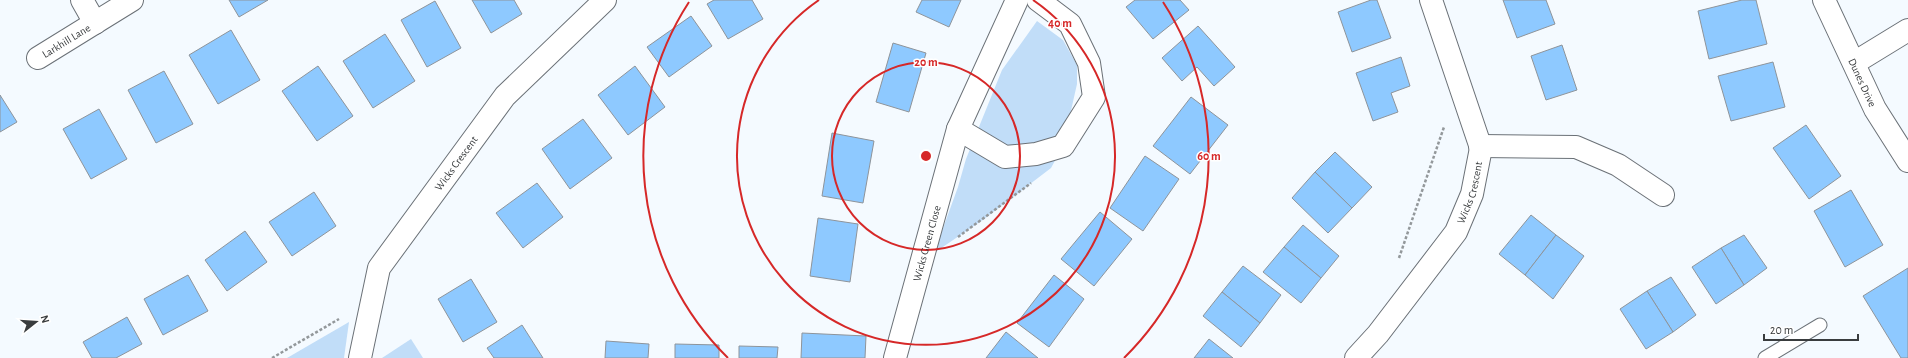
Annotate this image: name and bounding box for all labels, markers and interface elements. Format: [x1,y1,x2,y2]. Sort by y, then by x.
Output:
text: 40 m [1048,17,1072,29]
street label: Larkhill Lane [40,22,92,60]
text: 20 m [914,56,938,68]
street label: Dunes Drive [1846,57,1878,109]
street label: Wicks Crescent [433,134,480,193]
centre of rings [919,149,933,163]
text: 60 m [1197,150,1221,162]
street label: Wicks Crescent [1455,160,1484,225]
street label: Wicks Green Close [911,204,943,283]
north arrow [16,302,56,342]
text: N [39,314,51,324]
scale bar [1764,316,1858,342]
text: 20 m [1770,324,1793,336]

